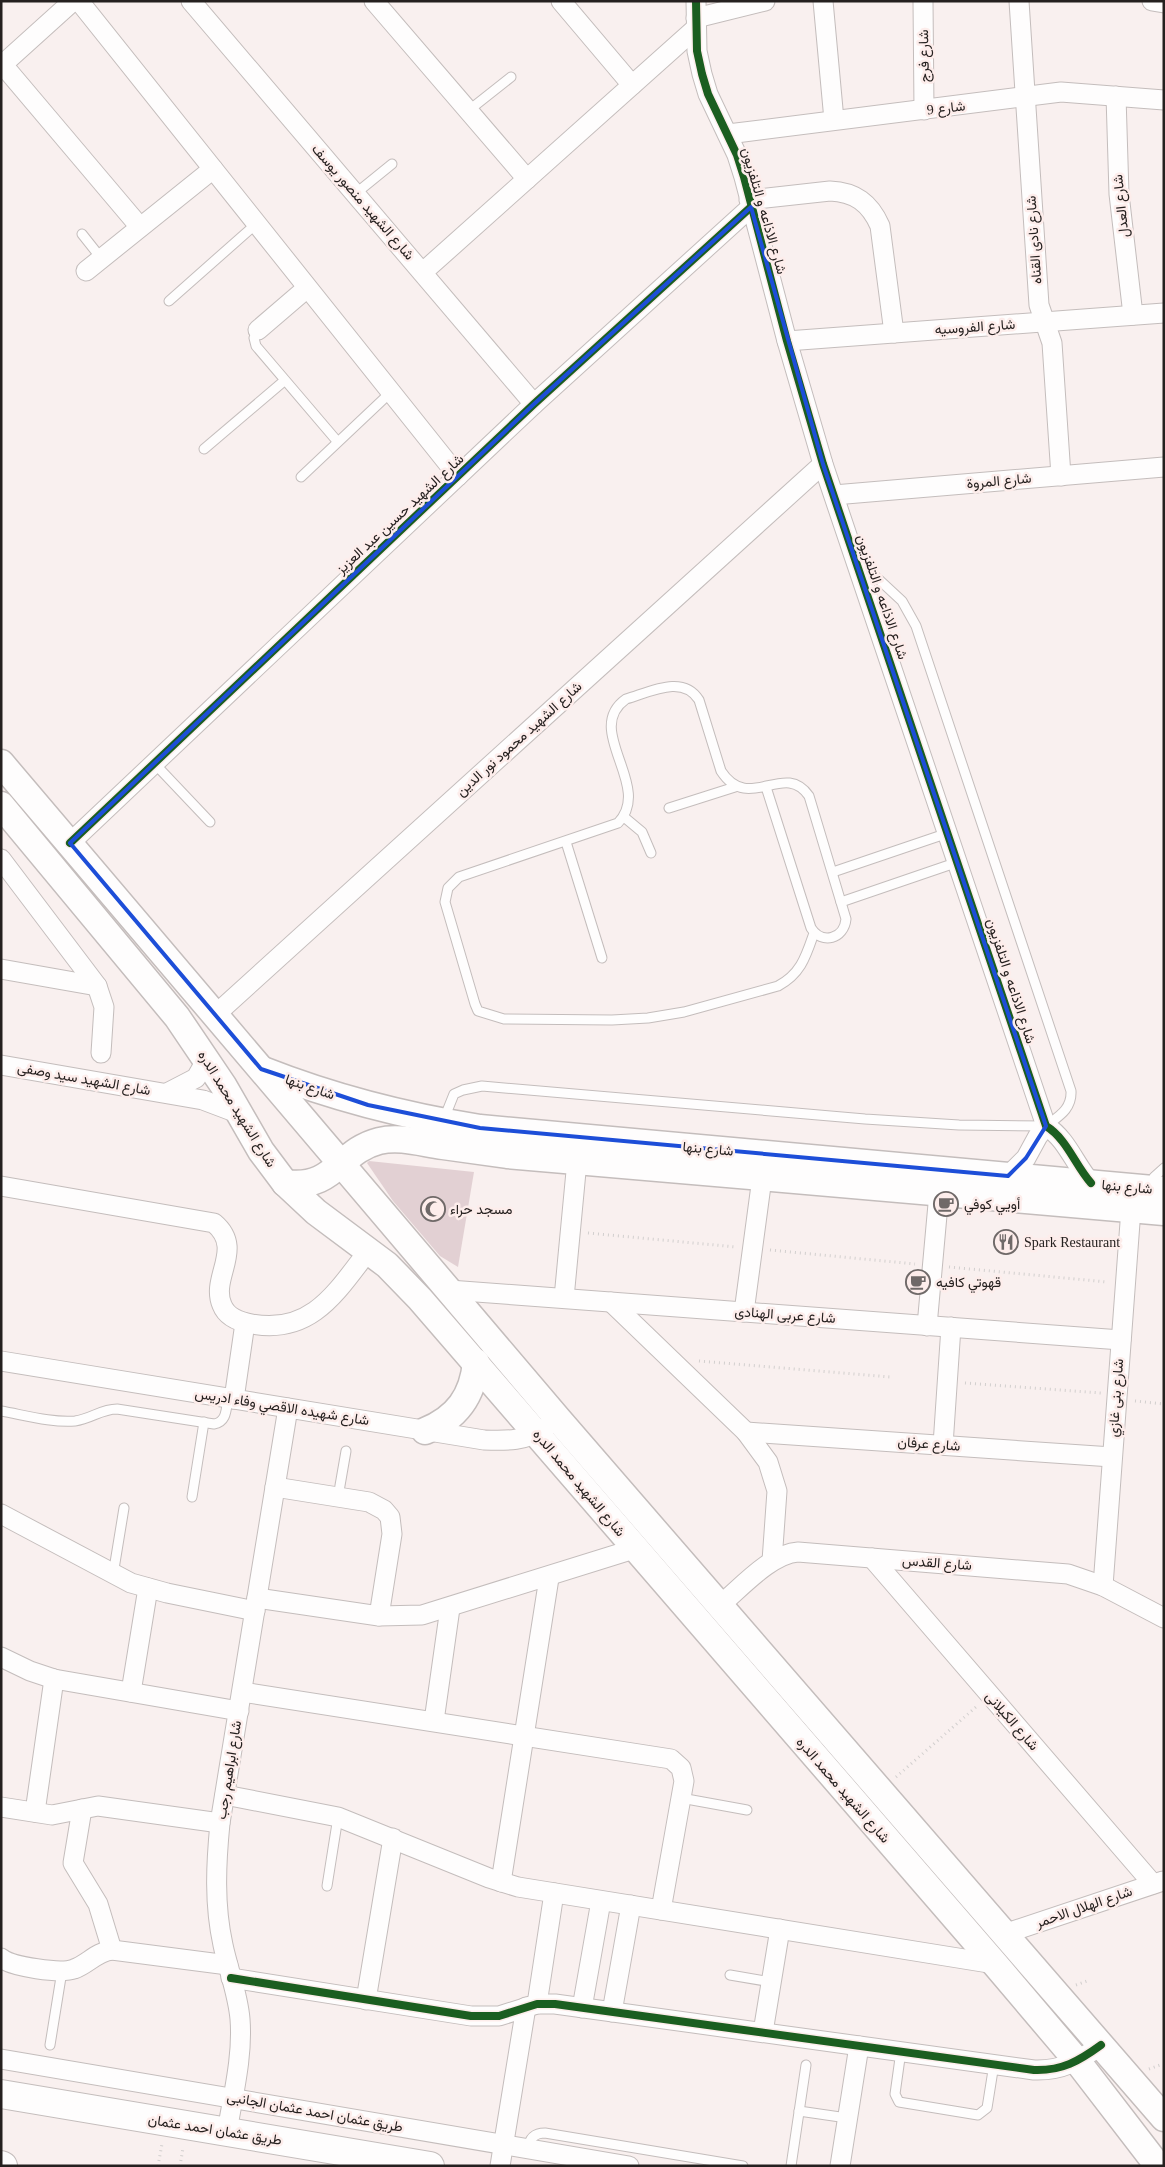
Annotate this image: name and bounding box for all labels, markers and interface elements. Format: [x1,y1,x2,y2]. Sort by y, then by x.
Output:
street label: شارع فرج [916,29,935,83]
street label: شارع 9 [926,99,966,120]
street label: شارع الشهيد منصور يوسف [307,141,417,265]
street label: شارع الاذاعه و التلفزيون [736,146,789,277]
street label: شارع العدل [1110,173,1135,238]
street label: شارع نادى القناه [1023,195,1048,285]
street label: شارع الفروسيه [934,317,1016,340]
street label: شارع الشهيد حسين عبد العزيز [333,451,469,580]
street label: شارع المروة [966,471,1032,494]
street label: شارع الاذاعه و التلفزيون [851,533,910,662]
street label: شارع الشهيد محمود نور الدين [453,679,587,801]
street label: شارع الاذاعه و التلفزيون [981,916,1038,1046]
street label: شارع الشهيد محمد الدره [192,1048,279,1172]
street label: شارع الشهيد سيد وصفى [16,1060,152,1101]
street label: شارع بنها [282,1072,337,1105]
street label: شارع بنها [682,1139,734,1162]
street label: شارع بنها [1101,1177,1153,1200]
cafe icon: أويي كوفي [933,1191,959,1217]
mosque icon: مسجد حراء [420,1196,446,1222]
place label: أويي كوفي [964,1197,1020,1216]
place label: مسجد حراء [450,1202,513,1218]
restaurant icon: Spark Restaurant [993,1229,1019,1255]
place label: Spark Restaurant [1024,1235,1120,1250]
cafe icon: قهوتي كافيه [905,1269,931,1295]
place label: قهوتي كافيه [936,1275,1001,1294]
street label: شارع عربى الهنادى [734,1304,836,1329]
street label: شارع بنى غازي [1106,1358,1130,1438]
street label: شارع شهيده الاقصي وفاء ادريس [193,1386,370,1432]
street label: شارع الشهيد محمد الدره [528,1427,628,1541]
street label: شارع عرفان [897,1434,961,1457]
street label: شارع القدس [901,1553,972,1576]
street label: شارع الكيلانى [980,1689,1042,1755]
street label: شارع ابراهيم رجب [214,1719,247,1821]
street label: شارع الشهيد محمد الدره [791,1734,893,1848]
street label: شارع الهلال الاحمر [1033,1883,1135,1934]
street label: طريق عثمان احمد عثمان الجانبى [226,2089,404,2136]
street label: طريق عثمان احمد عثمان [147,2112,283,2149]

